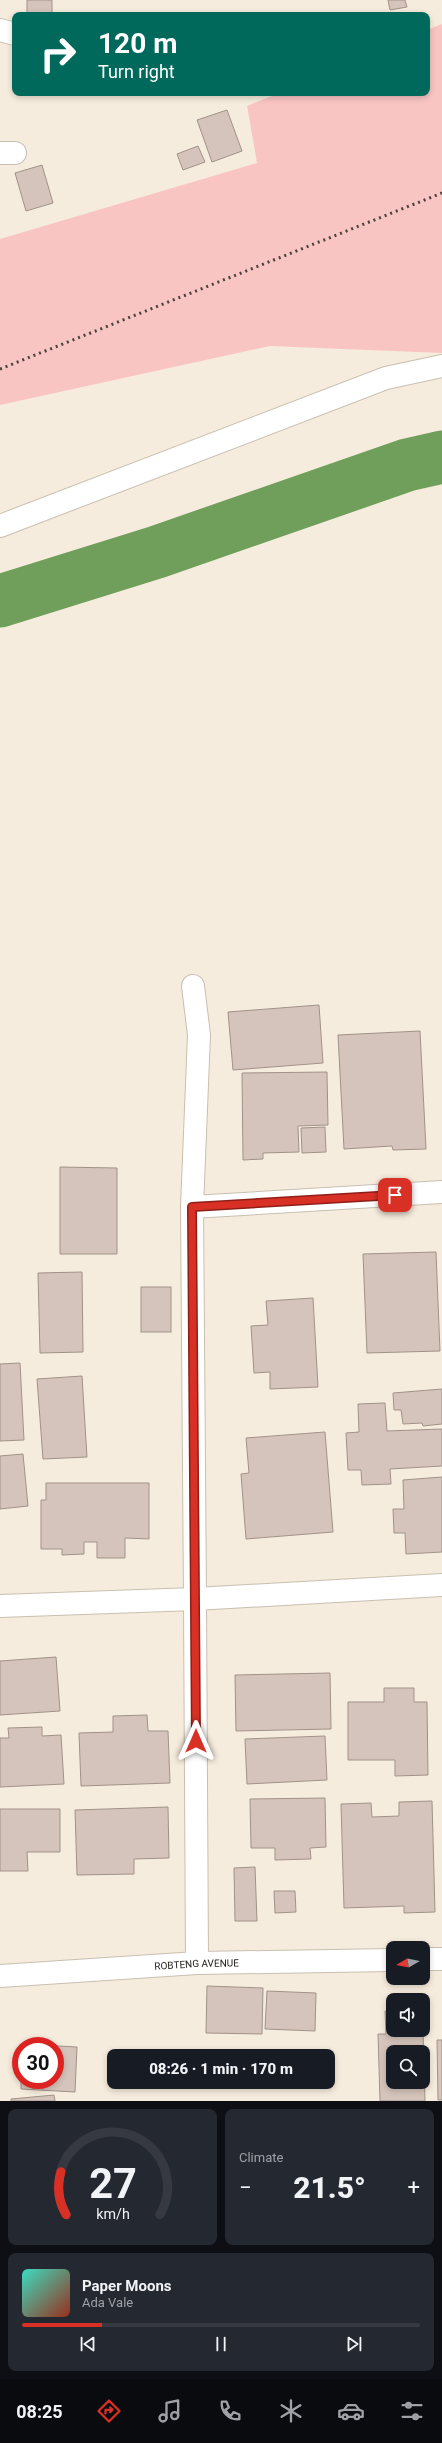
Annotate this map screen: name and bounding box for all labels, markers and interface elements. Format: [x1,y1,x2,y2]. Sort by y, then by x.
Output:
text: 120 m [98,27,177,60]
icon: right [32,28,84,80]
text: Turn right [98,61,175,82]
pin [378,1178,412,1212]
icon: arrive [384,1184,406,1206]
position arrow [175,1720,217,1762]
north arrow [386,1941,430,1985]
map controls [386,1941,430,2089]
street label: ROBTENG AVENUE [154,1957,239,1971]
button: sound [386,1993,430,2037]
speed limit sign: 30 [12,2037,64,2089]
button: search [386,2045,430,2089]
text: 08:26 · 1 min · 170 m [149,2060,293,2078]
text: Climate [239,2150,283,2165]
text: 27 [89,2159,136,2208]
text: 21.5° [293,2170,366,2205]
text: − [239,2175,252,2200]
text: + [408,2175,420,2200]
text: km/h [96,2206,129,2222]
text: Paper Moons [82,2277,172,2295]
text: Ada Vale [82,2295,133,2310]
icon: previous [77,2333,99,2355]
icon: pause [210,2333,232,2355]
icon: next [343,2333,365,2355]
icon: directions [95,2397,123,2425]
icon: music [156,2397,184,2425]
icon: phone [216,2397,244,2425]
icon: climate [277,2397,305,2425]
icon: car [337,2397,365,2425]
icon: filters [398,2397,426,2425]
text: 08:25 [16,2401,63,2422]

